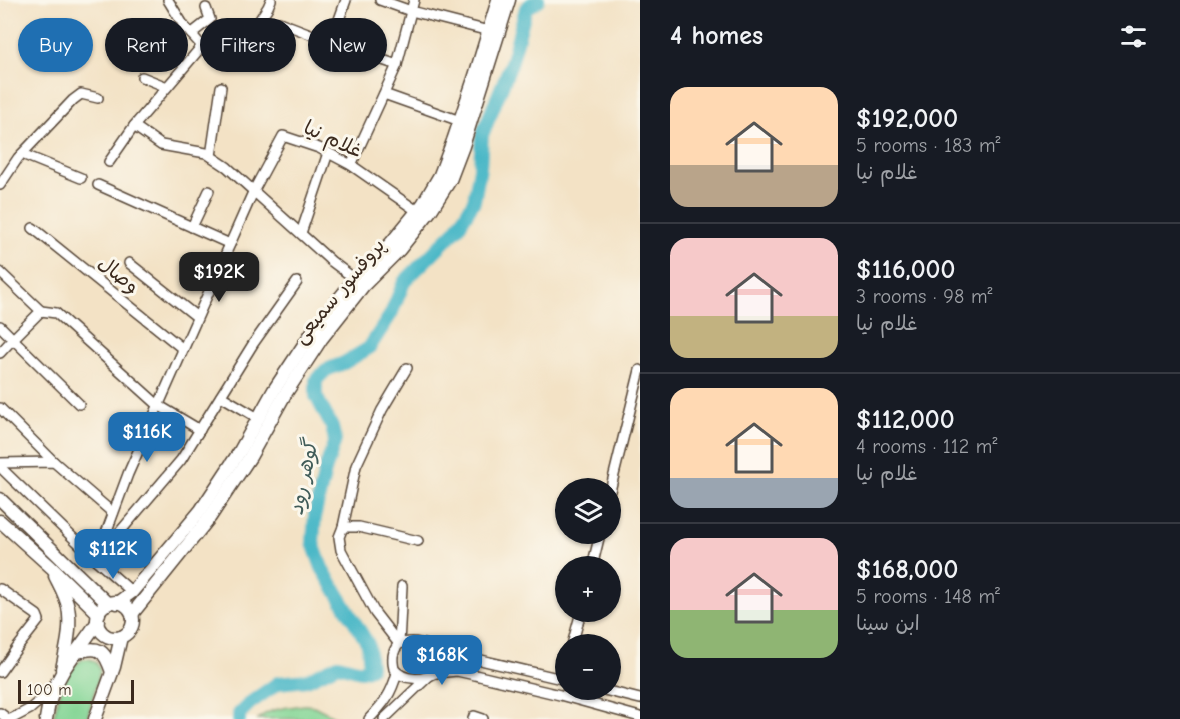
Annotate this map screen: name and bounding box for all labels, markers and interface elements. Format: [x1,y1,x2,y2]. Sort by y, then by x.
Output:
chip: Buy [18,18,93,72]
chip: Rent [105,18,188,72]
chip: Filters [200,18,296,72]
chip: New [308,18,387,72]
icon: filters [1117,20,1150,53]
text: 4 homes [670,21,763,51]
text: $192,000 [856,104,958,134]
icon: home [718,111,790,183]
street label: غلام نیا [299,116,366,165]
text: 5 rooms · 183 m² [856,134,1001,157]
text: غلام نیا [856,161,918,184]
street label: پروفسور سمیعی [288,234,391,349]
street label: وصال [94,251,144,299]
pin: $192K [177,252,261,303]
text: $116,000 [856,255,955,285]
text: $192K [193,260,245,283]
icon: home [718,262,790,334]
text: 3 rooms · 98 m² [856,285,992,308]
text: غلام نیا [856,312,918,335]
text: $112,000 [856,405,955,435]
pin: $116K [105,412,189,463]
icon: home [718,412,790,484]
text: $116K [122,420,172,443]
water label: گوهر رود [284,435,324,517]
text: 4 rooms · 112 m² [856,435,997,458]
text: غلام نیا [856,462,918,485]
map controls [555,478,621,700]
button: layers [555,478,621,544]
pin: $112K [71,529,155,580]
text: $112K [89,537,137,560]
text: $168,000 [856,555,958,585]
button: + [555,556,621,622]
icon: home [718,562,790,634]
text: 5 rooms · 148 m² [856,585,1000,608]
text: ابن سینا [856,612,920,635]
button: − [555,634,621,700]
pin: $168K [400,635,484,686]
text: $168K [416,643,468,666]
scale bar [18,677,134,704]
text: 100 m [27,681,71,699]

